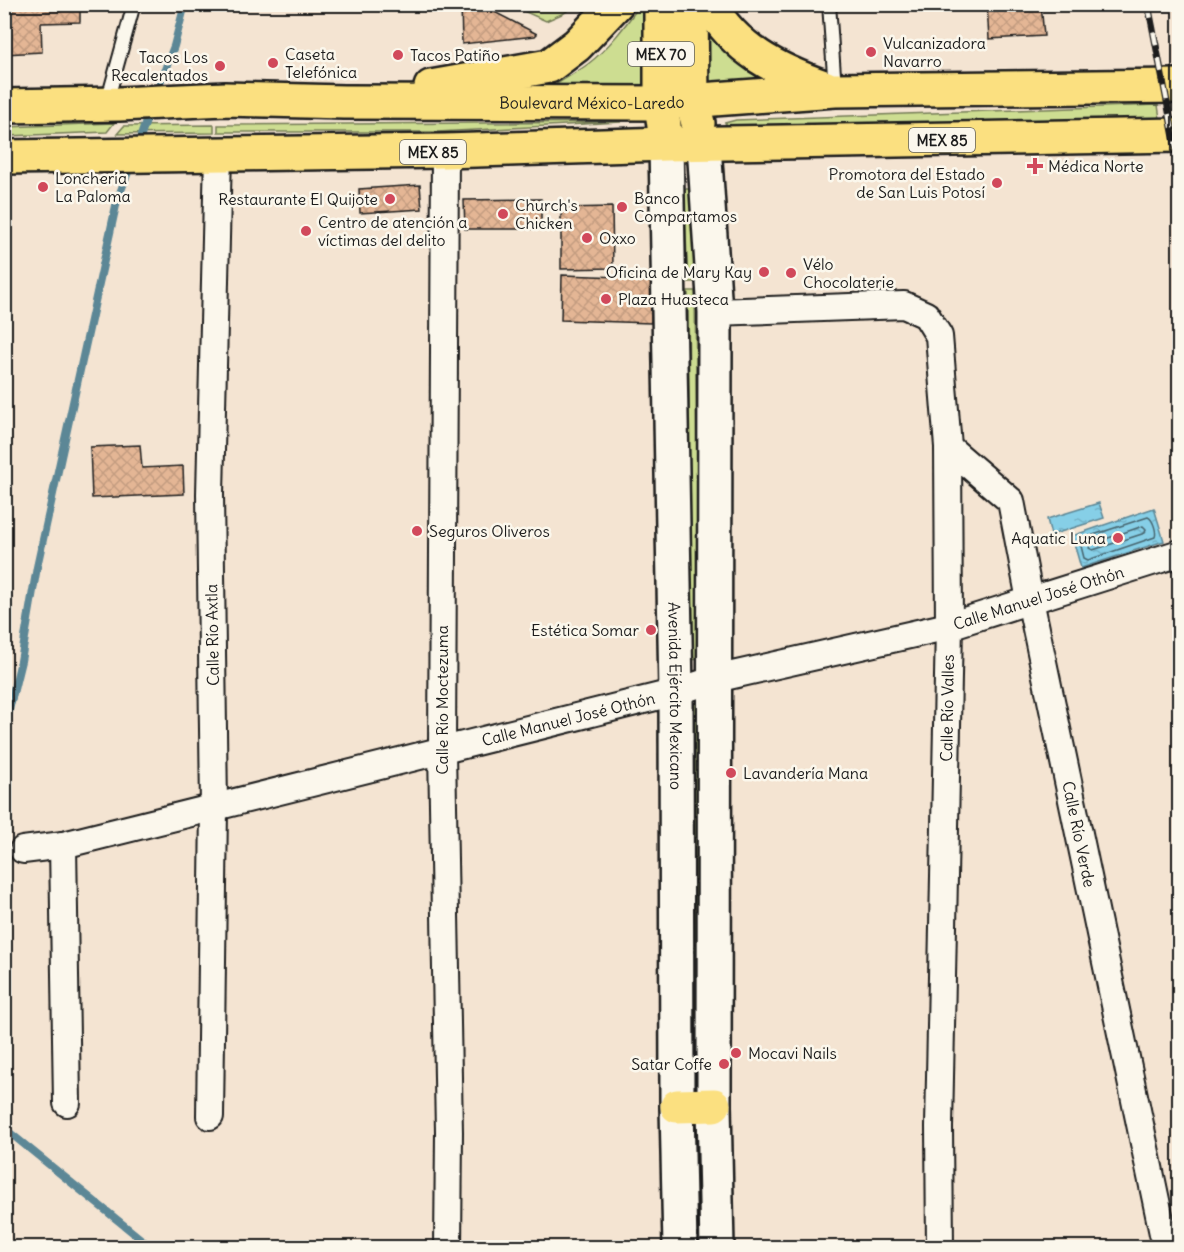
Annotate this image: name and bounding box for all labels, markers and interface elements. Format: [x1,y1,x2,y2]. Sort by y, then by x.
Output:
place label: Vulcanizadora Navarro [883,33,986,71]
road number: MEX 70 [628,42,694,66]
place label: Caseta Telefónica [285,44,357,82]
place label: Tacos Patiño [410,45,500,65]
marker: Vulcanizadora Navarro [864,45,878,59]
place label: Tacos Los Recalentados [111,47,208,85]
marker: Tacos Patiño [391,48,405,62]
marker: Caseta Telefónica [266,56,280,70]
marker: Tacos Los Recalentados [213,59,227,73]
street label: Boulevard México-Laredo [499,91,685,113]
road number: MEX 85 [909,128,975,152]
road number: MEX 85 [400,140,466,164]
place label: Médica Norte [1048,156,1144,176]
marker: Médica Norte [1026,157,1044,175]
place label: Promotora del Estado de San Luis Potosí [829,164,985,202]
place label: Lonchería La Paloma [55,168,131,206]
marker: Promotora del Estado de San Luis Potosí [990,176,1004,190]
marker: Lonchería La Paloma [36,180,50,194]
place label: Banco Compartamos [634,188,737,226]
place label: Restaurante El Quijote [218,189,378,209]
marker: Restaurante El Quijote [383,192,397,206]
place label: Church's Chicken [515,195,578,233]
marker: Banco Compartamos [615,200,629,214]
marker: Church's Chicken [496,207,510,221]
place label: Centro de atención a víctimas del delito [318,212,467,250]
marker: Centro de atención a víctimas del delito [299,224,313,238]
place label: Oxxo [599,228,636,248]
marker: Oxxo [580,231,594,245]
place label: Vélo Chocolaterie [803,254,894,292]
place label: Oficina de Mary Kay [606,262,752,282]
marker: Oficina de Mary Kay [757,265,771,279]
marker: Vélo Chocolaterie [784,266,798,280]
place label: Plaza Huasteca [618,289,729,309]
marker: Plaza Huasteca [599,292,613,306]
place label: Seguros Oliveros [429,521,550,541]
marker: Seguros Oliveros [410,524,424,538]
place label: Aquatic Luna [1011,528,1106,548]
marker: Aquatic Luna [1111,531,1125,545]
street label: Calle Manuel José Othón [951,561,1126,634]
street label: Calle Río Axtla [201,584,223,686]
street label: Avenida Ejército Mexicano [664,602,686,790]
place label: Estética Somar [531,620,639,640]
marker: Estética Somar [644,623,658,637]
street label: Calle Río Moctezuma [432,625,452,775]
street label: Calle Río Valles [936,654,958,762]
street label: Calle Manuel José Othón [480,688,657,750]
place label: Lavandería Mana [743,763,868,783]
marker: Lavandería Mana [724,766,738,780]
street label: Calle Río Verde [1058,779,1100,889]
place label: Mocavi Nails [748,1043,837,1063]
marker: Mocavi Nails [729,1046,743,1060]
place label: Satar Coffe [631,1054,712,1074]
marker: Satar Coffe [717,1057,731,1071]

